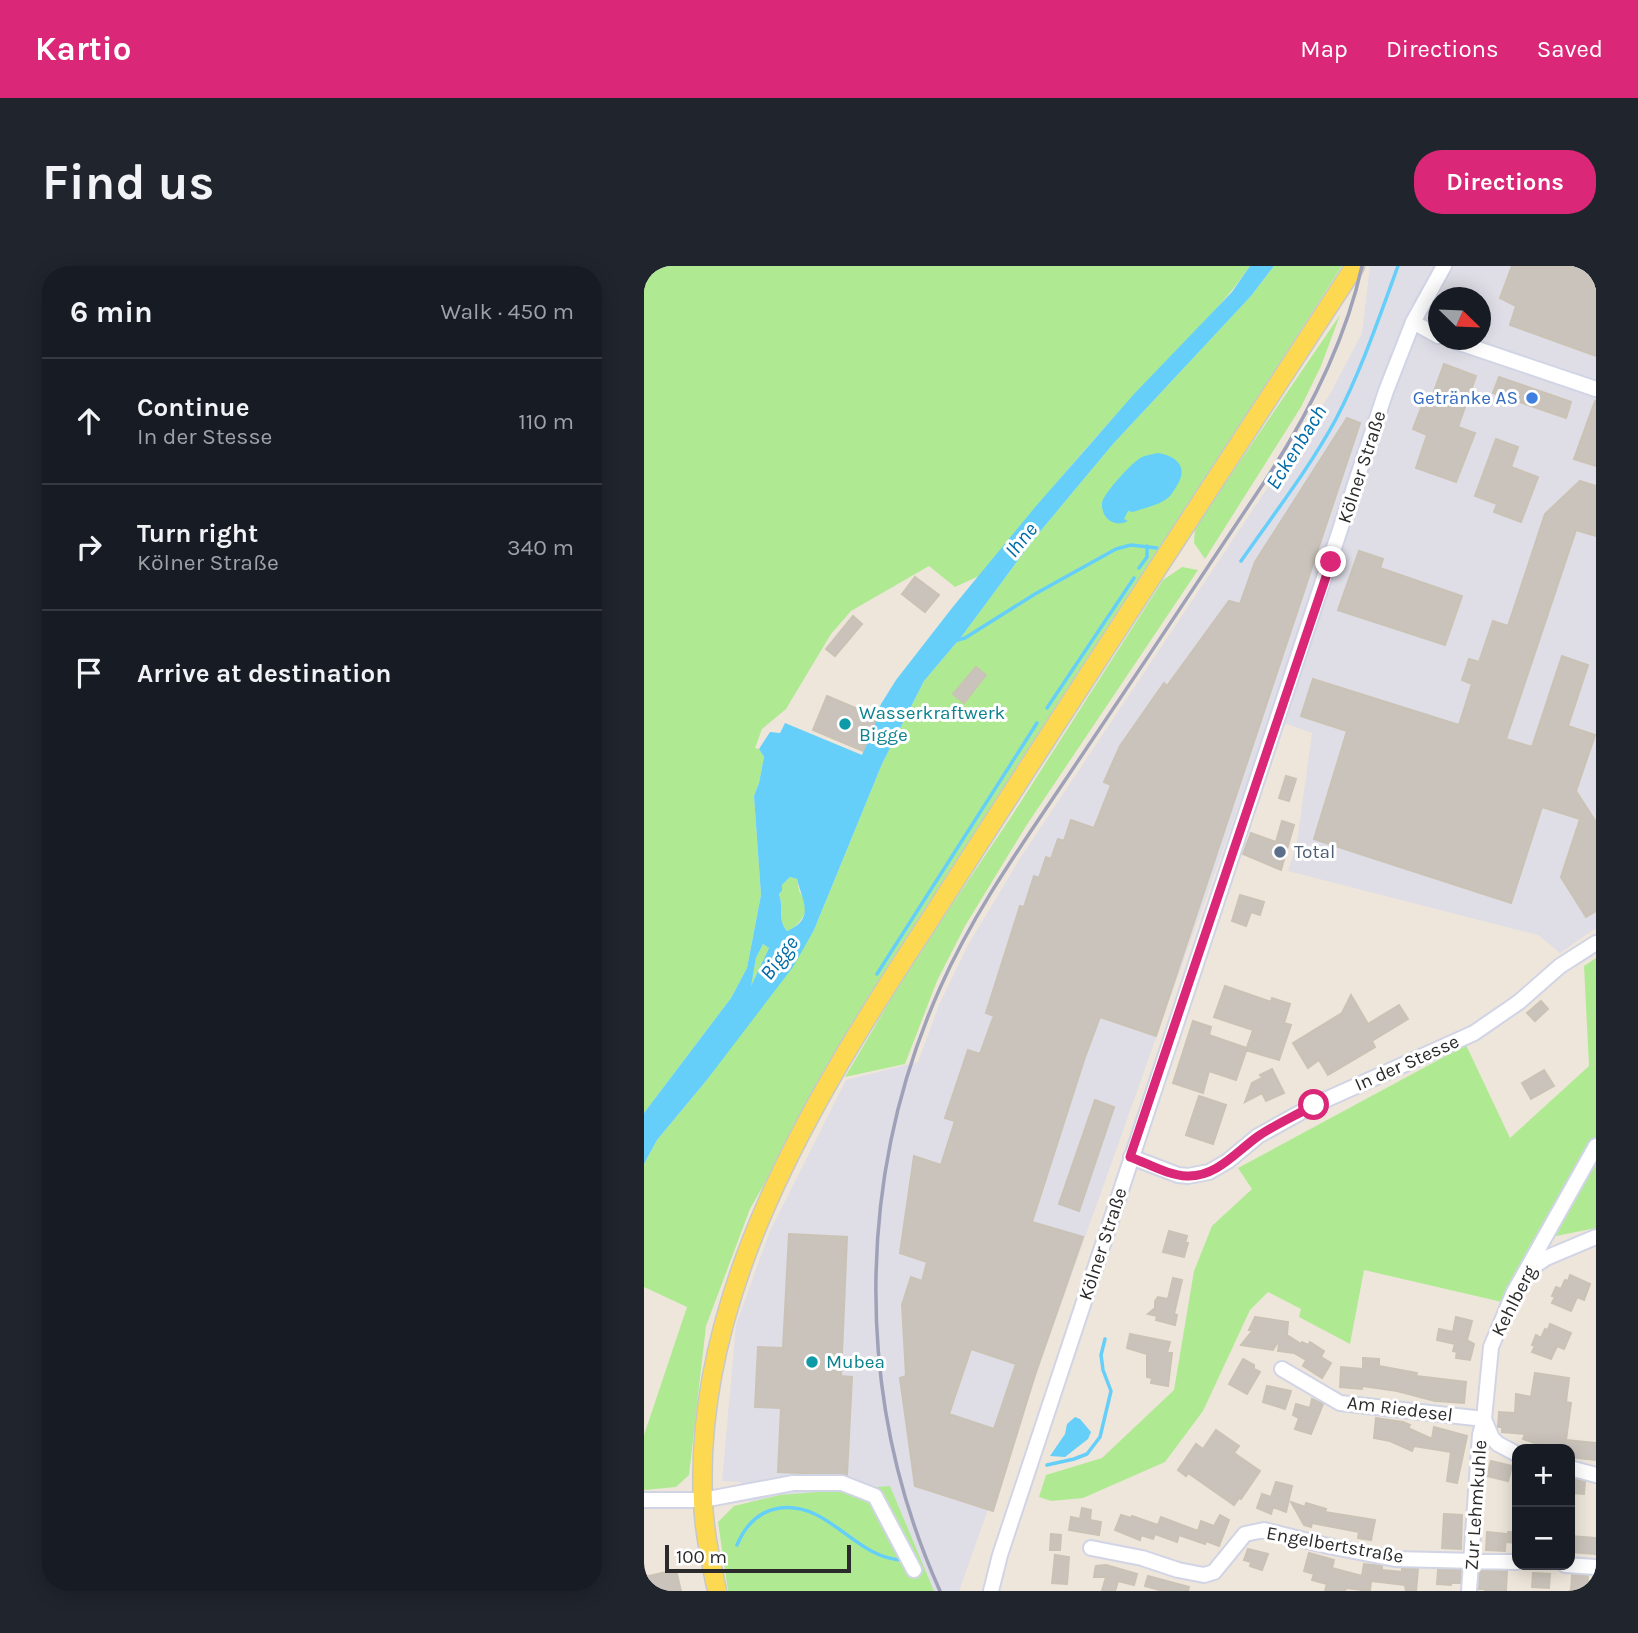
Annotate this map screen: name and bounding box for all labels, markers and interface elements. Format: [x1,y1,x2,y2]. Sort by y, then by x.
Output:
text: Kartio [35,30,131,68]
text: Map [1300,35,1348,63]
text: Directions [1386,35,1499,63]
text: Saved [1537,35,1603,63]
button: Directions [1414,150,1596,214]
text: Find us [42,154,214,211]
north arrow [1428,287,1491,350]
text: 6 min [70,294,153,330]
text: Walk · 450 m [441,298,574,325]
place label: Getränke AS [1413,387,1518,409]
marker: Getränke AS [1524,390,1540,406]
text: Continue [137,392,249,423]
water label: Eckenbach [1261,400,1331,494]
icon: ahead [70,402,108,440]
text: 110 m [518,408,574,435]
street label: Kölner Straße [1333,408,1391,526]
text: In der Stesse [137,423,272,450]
text: Turn right [137,518,258,549]
water label: Ihne [1000,518,1042,562]
icon: right [70,528,108,566]
text: 340 m [507,534,574,561]
route end [1315,546,1346,577]
text: Kölner Straße [137,549,279,576]
icon: arrive [70,654,108,692]
text: Arrive at destination [137,658,391,689]
place label: Wasserkraftwerk Bigge [859,702,1006,746]
marker: Wasserkraftwerk Bigge [837,716,853,732]
place label: Total [1294,841,1335,863]
marker: Total [1272,844,1288,860]
water label: Bigge [755,931,803,985]
street label: In der Stesse [1351,1030,1463,1096]
route start [1298,1089,1329,1120]
street label: Kölner Straße [1074,1185,1132,1303]
street label: Kehlberg [1487,1262,1541,1340]
place label: Mubea [826,1351,885,1373]
marker: Mubea [804,1354,820,1370]
street label: Am Riedesel [1346,1392,1454,1426]
street label: Zur Lehmkuhle [1460,1439,1492,1571]
map controls [1512,1444,1575,1570]
button: + [1512,1444,1575,1507]
button: − [1512,1507,1575,1570]
street label: Engelbertstraße [1265,1522,1405,1568]
scale bar [665,1542,850,1574]
text: 100 m [676,1546,727,1568]

